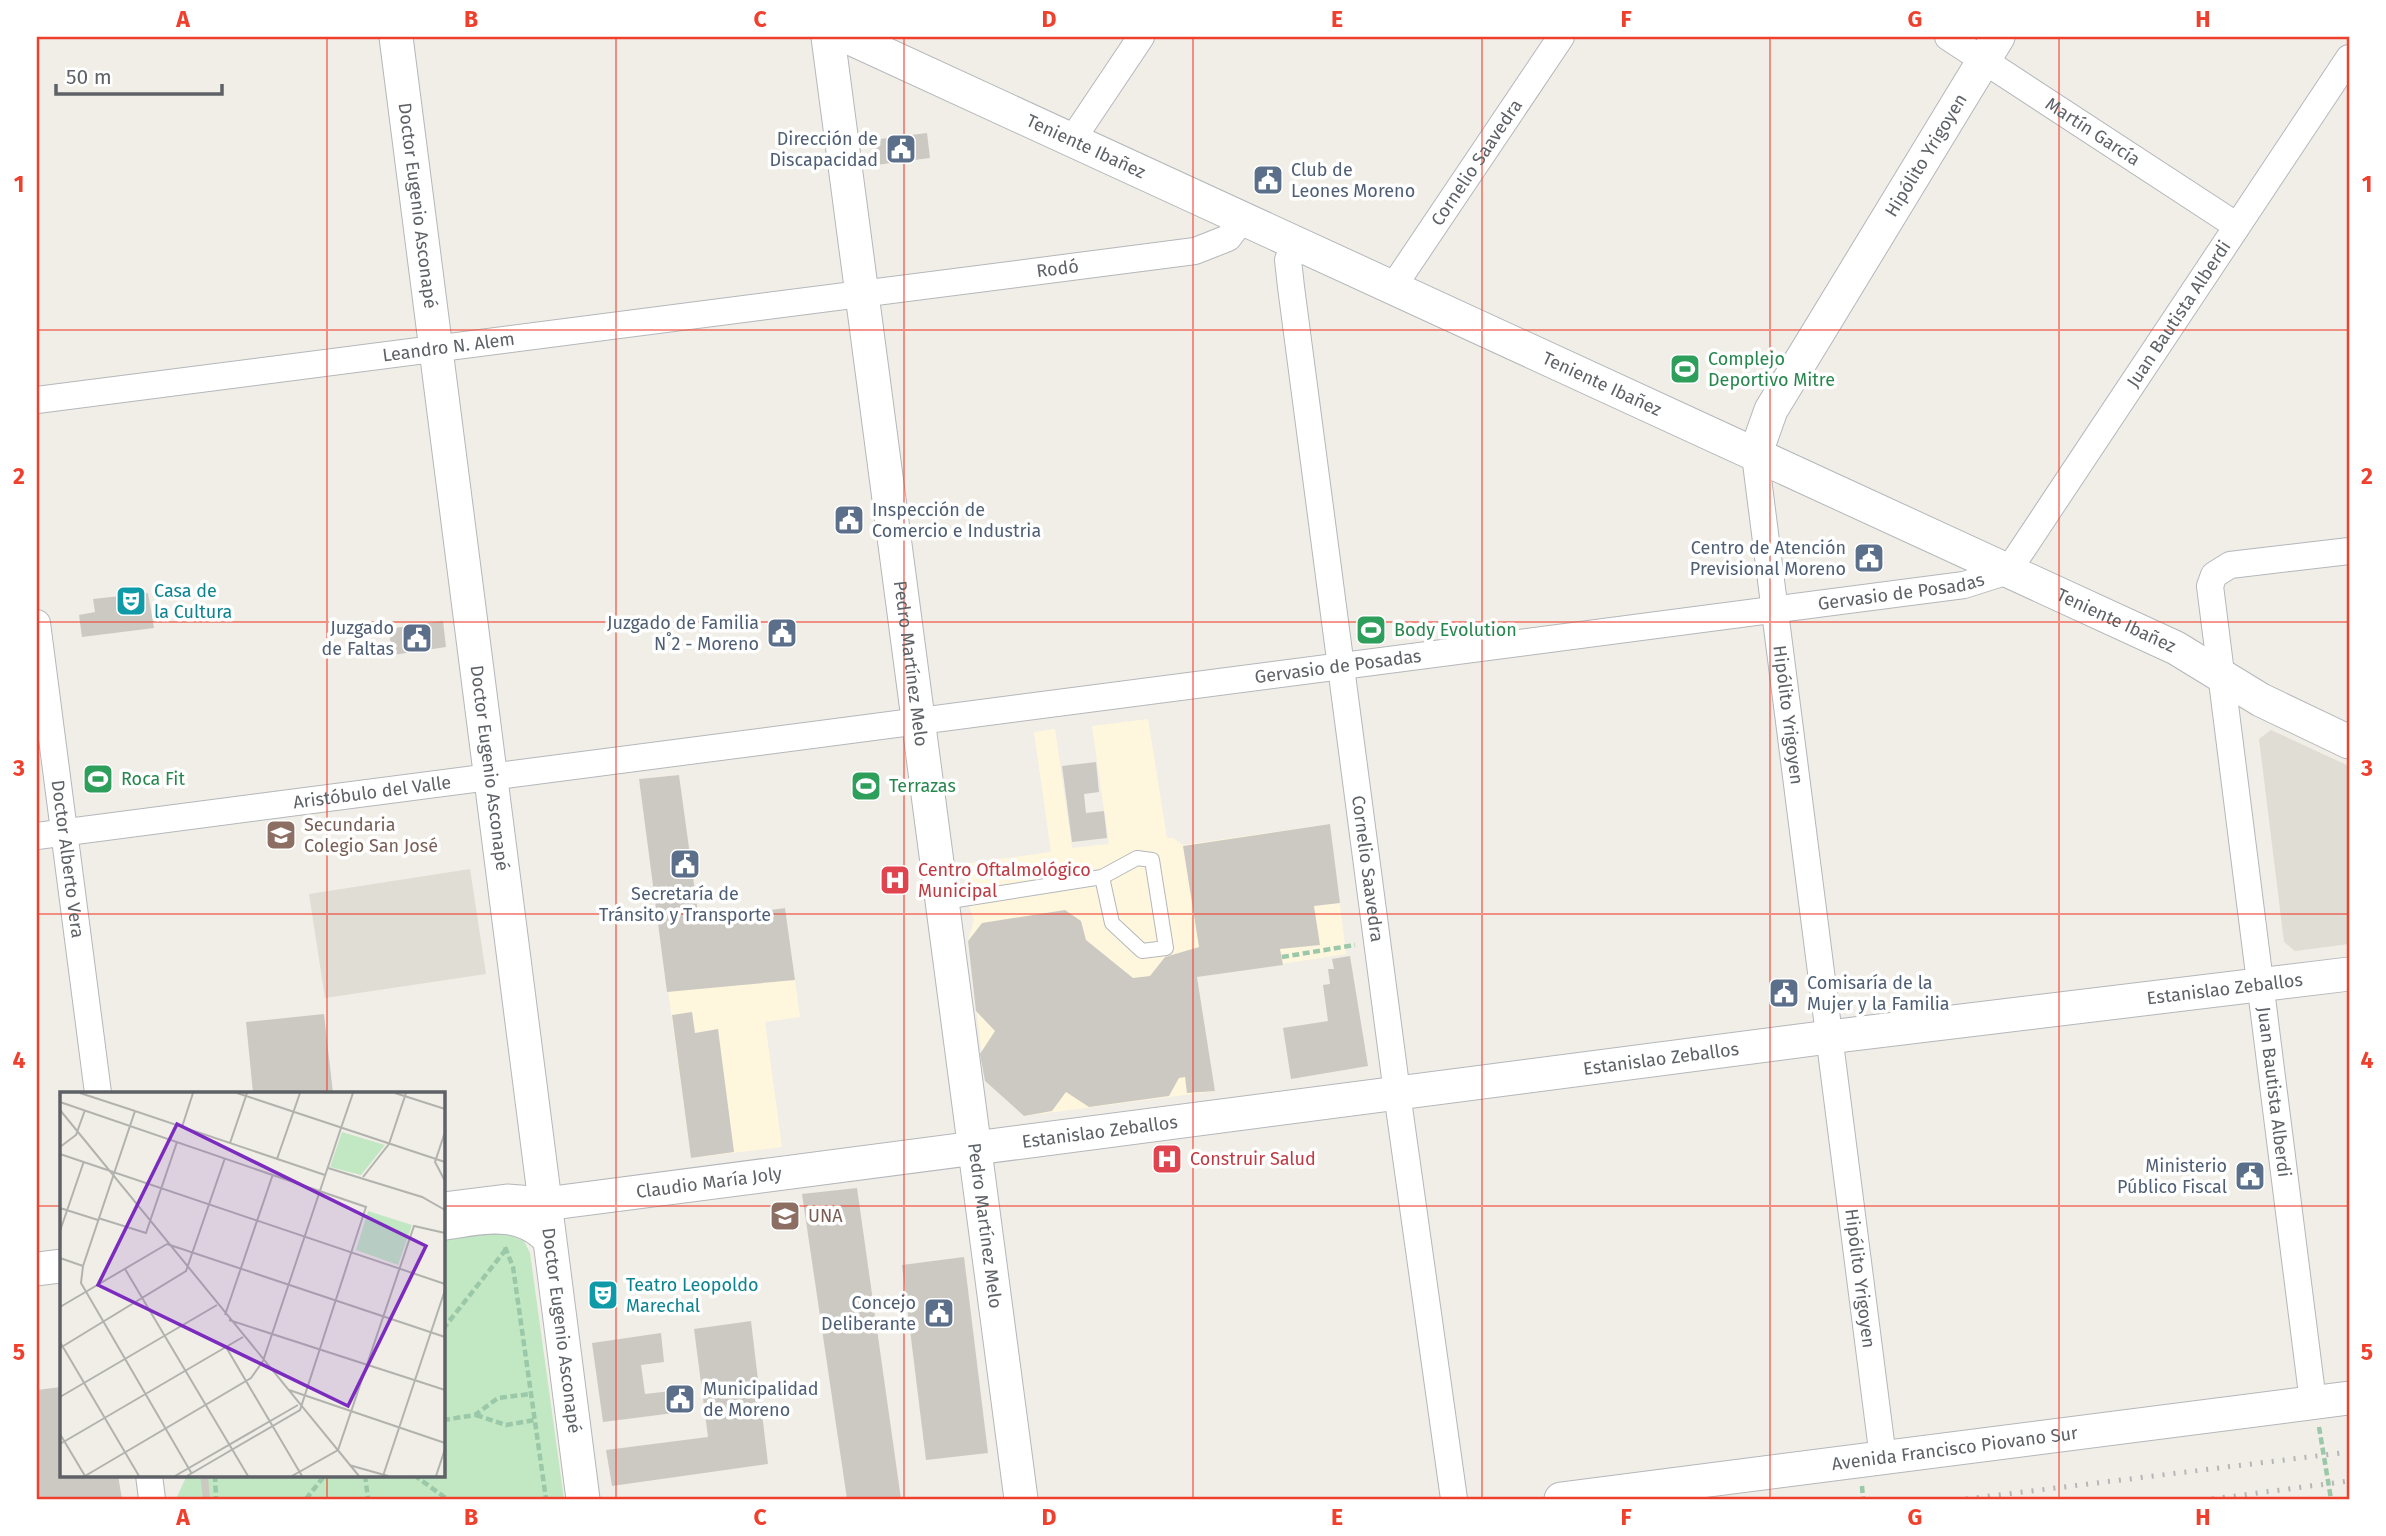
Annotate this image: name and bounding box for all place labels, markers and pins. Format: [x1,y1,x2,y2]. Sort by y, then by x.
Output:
place label: Dirección de Discapacidad [769,128,878,171]
public building icon: Dirección de Discapacidad [884,132,918,166]
place label: Club de Leones Moreno [1291,159,1415,202]
public building icon: Club de Leones Moreno [1251,163,1285,197]
place label: Complejo Deportivo Mitre [1708,348,1835,391]
sports icon: Complejo Deportivo Mitre [1668,352,1702,386]
place label: Inspección de Comercio e Industria [872,499,1041,542]
public building icon: Inspección de Comercio e Industria [832,503,866,537]
place label: Centro de Atención Previsional Moreno [1690,537,1846,580]
public building icon: Centro de Atención Previsional Moreno [1852,541,1886,575]
place label: Casa de la Cultura [154,580,232,623]
theatre icon: Casa de la Cultura [114,584,148,618]
place label: Juzgado de Familia N˚2 - Moreno [607,612,759,655]
sports icon: Body Evolution [1354,613,1388,647]
public building icon: Juzgado de Familia N˚2 - Moreno [765,616,799,650]
place label: Juzgado de Faltas [322,617,394,660]
place label: Body Evolution [1394,619,1517,641]
public building icon: Juzgado de Faltas [400,621,434,655]
sports icon: Roca Fit [81,762,115,796]
place label: Roca Fit [121,768,185,790]
sports icon: Terrazas [849,769,883,803]
place label: Terrazas [889,775,956,797]
place label: Secundaria Colegio San José [304,814,438,857]
school or university icon: Secundaria Colegio San José [264,818,298,852]
public building icon: Secretaría de Tránsito y Transporte [668,847,702,881]
place label: Centro Oftalmológico Municipal [918,859,1091,902]
hospital icon: Centro Oftalmológico Municipal [878,863,912,897]
place label: Secretaría de Tránsito y Transporte [599,883,771,926]
place label: Comisaría de la Mujer y la Familia [1807,972,1950,1015]
public building icon: Comisaría de la Mujer y la Familia [1767,976,1801,1010]
hospital icon: Construir Salud [1150,1142,1184,1176]
place label: Construir Salud [1190,1148,1316,1170]
place label: Ministerio Público Fiscal [2117,1155,2227,1198]
public building icon: Ministerio Público Fiscal [2233,1159,2267,1193]
school or university icon: UNA [768,1199,802,1233]
place label: UNA [808,1205,843,1227]
place label: Teatro Leopoldo Marechal [626,1274,758,1317]
theatre icon: Teatro Leopoldo Marechal [586,1278,620,1312]
place label: Concejo Deliberante [821,1292,916,1335]
public building icon: Concejo Deliberante [922,1296,956,1330]
place label: Municipalidad de Moreno [703,1378,819,1421]
public building icon: Municipalidad de Moreno [663,1382,697,1416]

